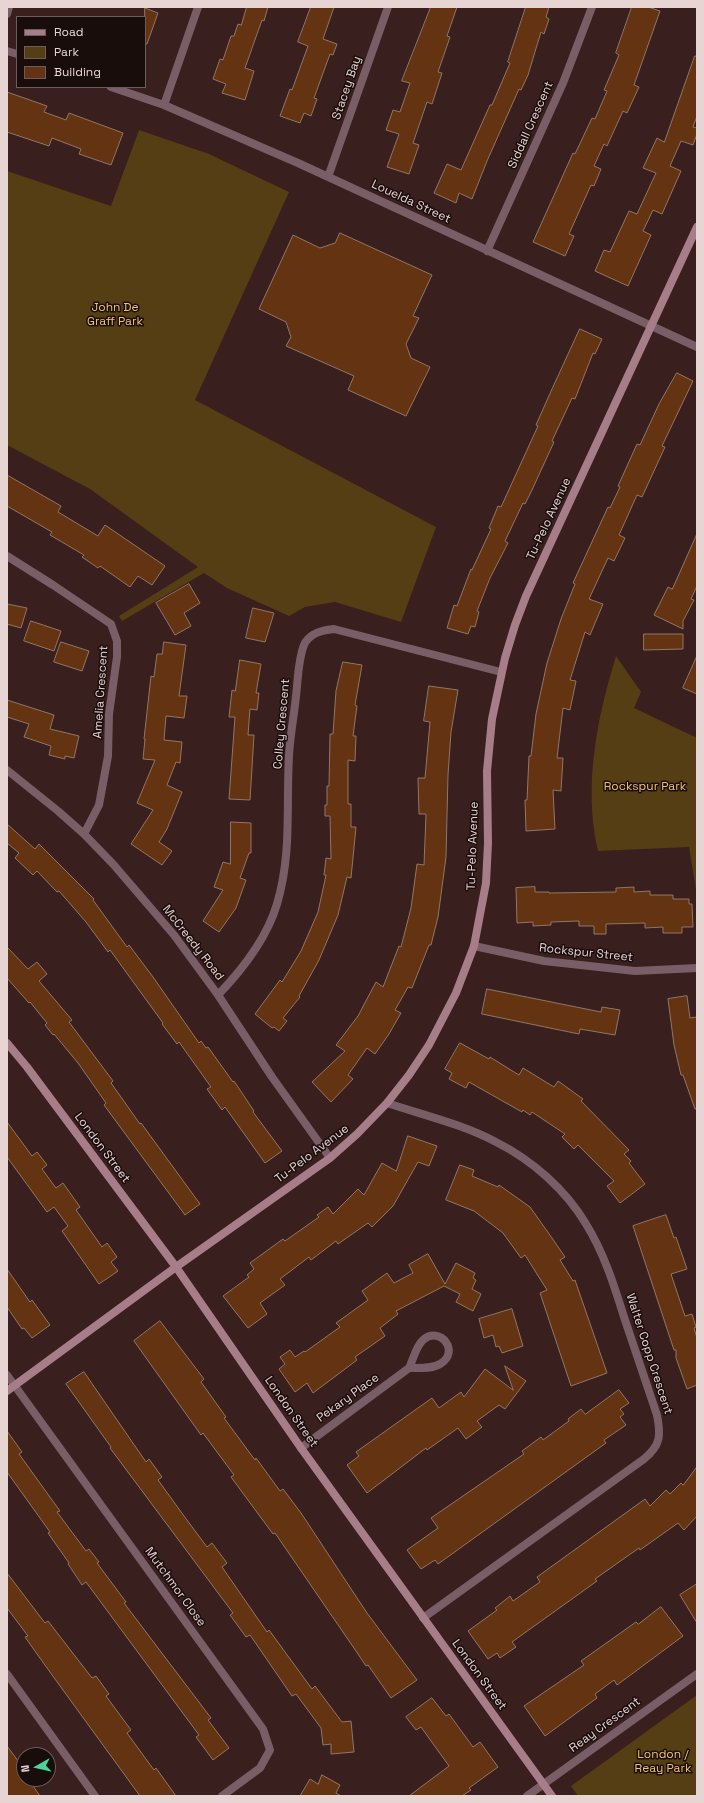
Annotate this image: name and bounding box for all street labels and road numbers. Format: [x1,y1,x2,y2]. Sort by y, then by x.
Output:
street label: Stacey Bay [329,54,365,122]
street label: Siddall Crescent [505,79,557,171]
street label: Louelda Street [369,177,453,227]
street label: Tu-Pelo Avenue [524,476,574,562]
street label: Amelia Crescent [91,645,111,739]
street label: Colley Crescent [271,678,293,770]
street label: Tu-Pelo Avenue [464,801,482,891]
street label: McCreedy Road [159,903,227,983]
street label: Rockspur Street [538,941,634,965]
street label: London Street [71,1110,133,1186]
street label: Tu-Pelo Avenue [272,1122,352,1186]
street label: Walter Copp Crescent [623,1292,675,1416]
street label: Pekary Place [314,1371,382,1425]
street label: London Street [261,1374,321,1450]
street label: Mutchmor Close [141,1545,209,1629]
street label: London Street [449,1637,509,1713]
street label: Reay Crescent [567,1694,643,1756]

